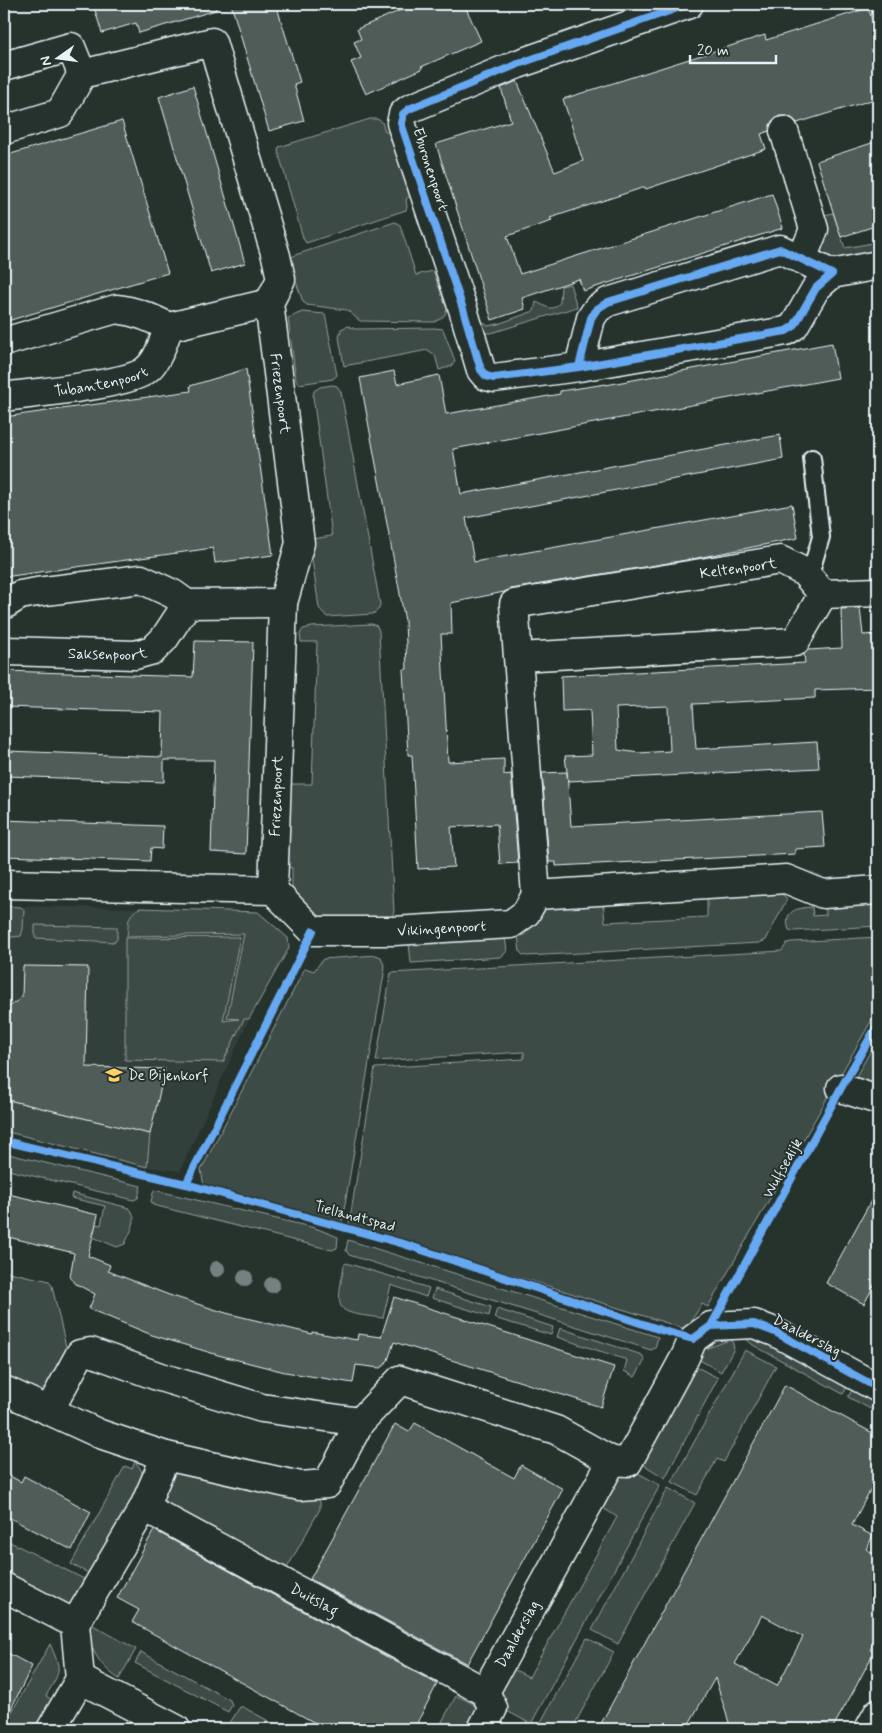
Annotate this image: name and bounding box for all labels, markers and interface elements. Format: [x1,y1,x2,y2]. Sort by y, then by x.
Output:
north arrow [32,32,82,82]
scale bar [690,32,776,64]
text: 20 m [697,41,729,61]
text: N [36,54,56,68]
street label: Eburonenpoort [407,125,453,214]
street label: Friezenpoort [265,352,295,435]
street label: Tubantenpoort [53,362,153,402]
street label: Keltenpoort [699,554,778,584]
street label: Saksenpoort [68,643,150,666]
street label: Friezenpoort [266,755,288,837]
street label: Vikingenpoort [397,916,487,942]
school or university icon: De Bijenkorf [104,1065,124,1085]
place label: De Bijenkorf [128,1066,208,1086]
street label: Wulfsedijk [758,1134,808,1202]
street label: Tiellandtspad [312,1197,398,1237]
street label: Daalderslag [769,1310,844,1362]
street label: Duitslag [286,1579,342,1622]
street label: Daalderslag [491,1597,545,1672]

